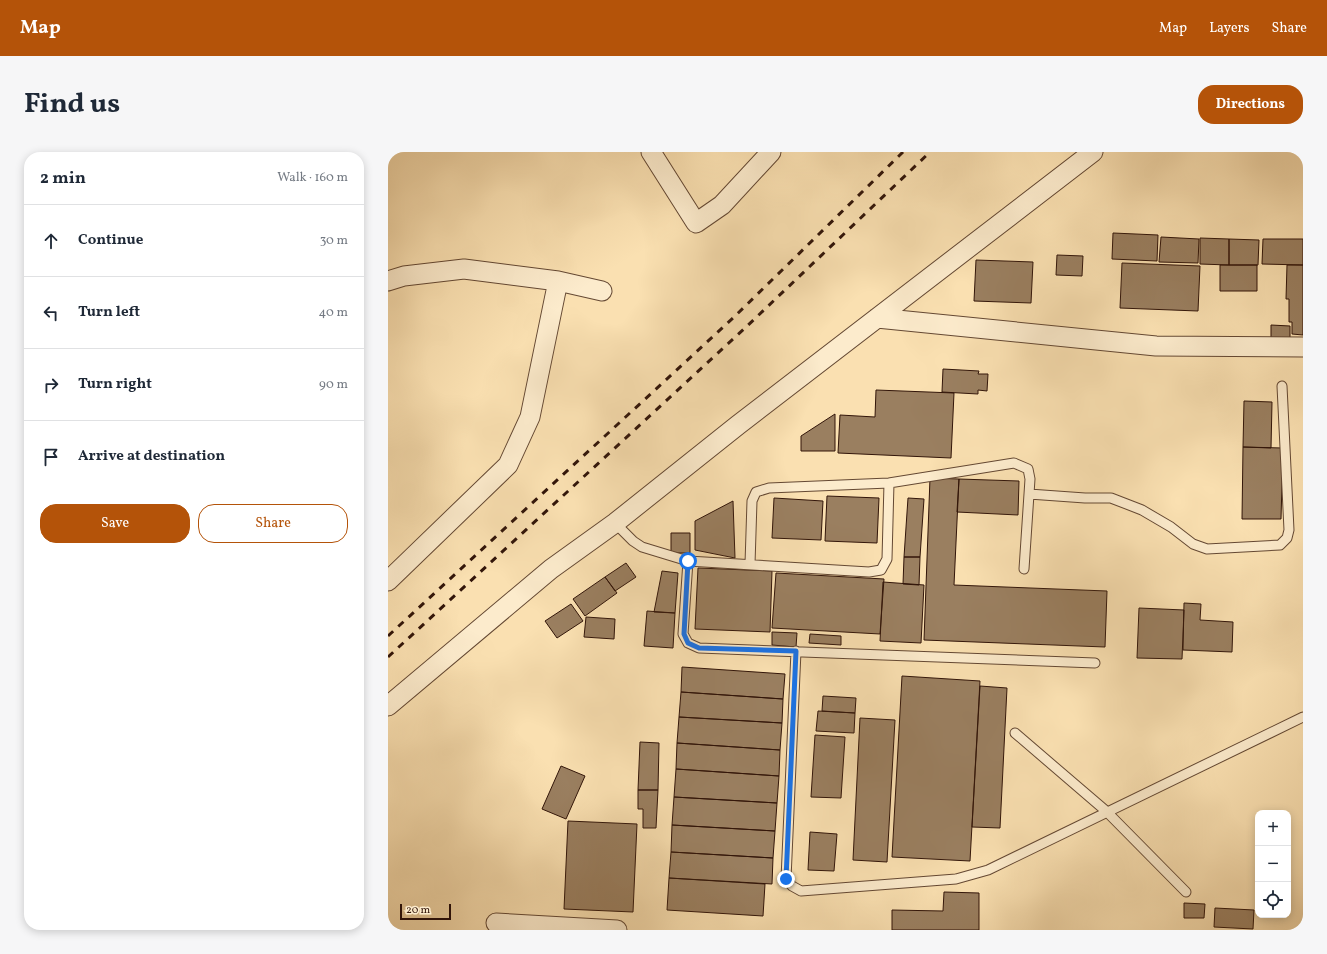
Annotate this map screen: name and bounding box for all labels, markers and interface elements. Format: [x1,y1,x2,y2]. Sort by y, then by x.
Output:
text: Map [20,15,61,41]
text: Map [1159,19,1187,38]
text: Layers [1209,19,1249,38]
text: Share [1271,19,1307,38]
text: Find us [24,85,120,124]
button: Directions [1198,85,1303,124]
text: 2 min [40,167,86,190]
text: Walk · 160 m [277,169,348,187]
icon: ahead [40,230,62,252]
text: Continue [78,230,143,251]
text: 30 m [320,232,348,250]
icon: left [40,302,62,324]
text: Turn left [78,302,140,323]
text: 40 m [319,304,348,322]
icon: right [40,374,62,396]
text: Turn right [78,374,152,395]
text: 90 m [319,376,348,394]
icon: arrive [40,446,62,468]
text: Arrive at destination [78,446,225,467]
button: Save [40,504,190,543]
button: Share [198,504,348,543]
route start [679,552,697,570]
map controls [1255,810,1291,918]
button: + [1255,810,1291,846]
button: − [1255,846,1291,882]
route end [777,870,795,888]
button: locate [1255,882,1291,918]
scale bar [400,902,451,921]
text: 20 m [406,903,430,918]

